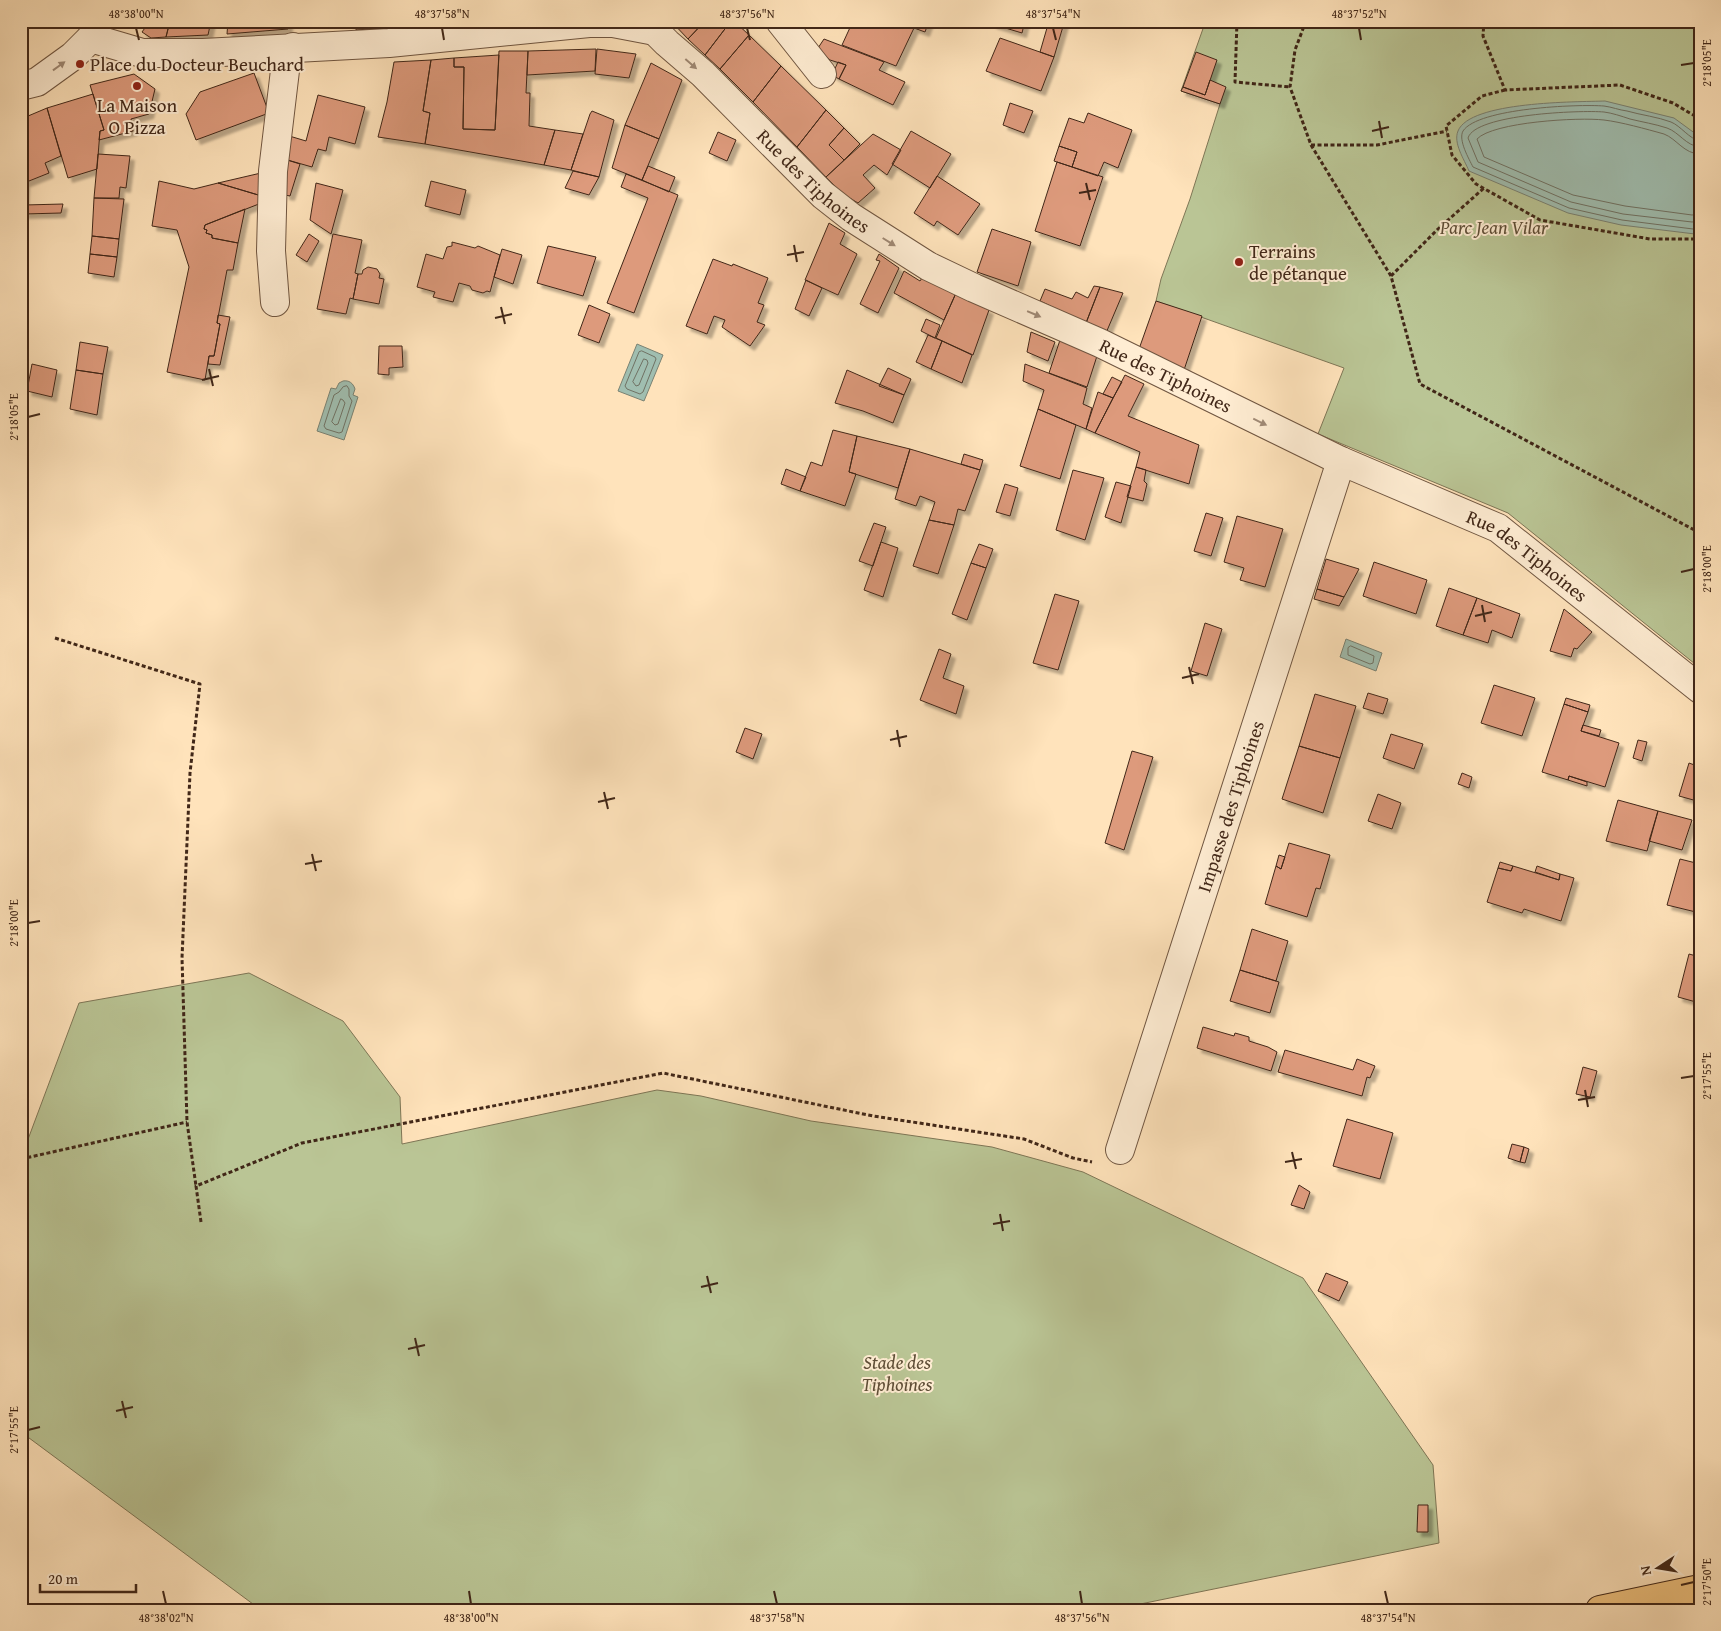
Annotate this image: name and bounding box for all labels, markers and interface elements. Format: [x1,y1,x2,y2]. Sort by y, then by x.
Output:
text: 48°38'00"N [108,5,164,22]
text: 48°37'58"N [414,5,470,22]
text: 48°37'56"N [719,5,775,22]
text: 48°37'54"N [1025,5,1081,22]
text: 48°37'52"N [1331,5,1387,22]
text: 2°18'05"E [1698,39,1715,87]
place label: Place du Docteur Beuchard [90,50,305,78]
marker: Place du Docteur Beuchard [74,58,86,70]
one-way arrow [684,58,696,70]
one-way arrow [52,61,66,71]
marker: La Maison O Pizza [131,80,143,92]
place label: La Maison O Pizza [97,91,177,141]
street label: Rue des Tiphoines [751,122,876,240]
park label: Parc Jean Vilar [1439,213,1549,241]
one-way arrow [883,237,896,246]
place label: Terrains de pétanque [1249,237,1347,287]
marker: Terrains de pétanque [1233,256,1245,268]
one-way arrow [1027,311,1041,319]
street label: Rue des Tiphoines [1095,331,1237,420]
text: 2°18'05"E [5,393,22,441]
one-way arrow [1253,418,1267,426]
street label: Rue des Tiphoines [1462,502,1594,608]
text: 2°18'00"E [1698,545,1715,593]
street label: Impasse des Tiphoines [1190,717,1271,896]
text: 2°18'00"E [5,899,22,947]
text: 2°17'55"E [1698,1052,1715,1100]
park label: Stade des Tiphoines [862,1348,933,1398]
text: 2°17'55"E [5,1406,22,1454]
north arrow [1634,1544,1684,1594]
text: 2°17'50"E [1698,1558,1715,1606]
scale bar [40,1561,136,1593]
text: N [1634,1563,1656,1577]
text: 20 m [48,1568,79,1589]
text: 48°38'02"N [138,1609,194,1626]
text: 48°38'00"N [443,1609,499,1626]
text: 48°37'58"N [749,1609,805,1626]
text: 48°37'56"N [1054,1609,1110,1626]
text: 48°37'54"N [1360,1609,1416,1626]

